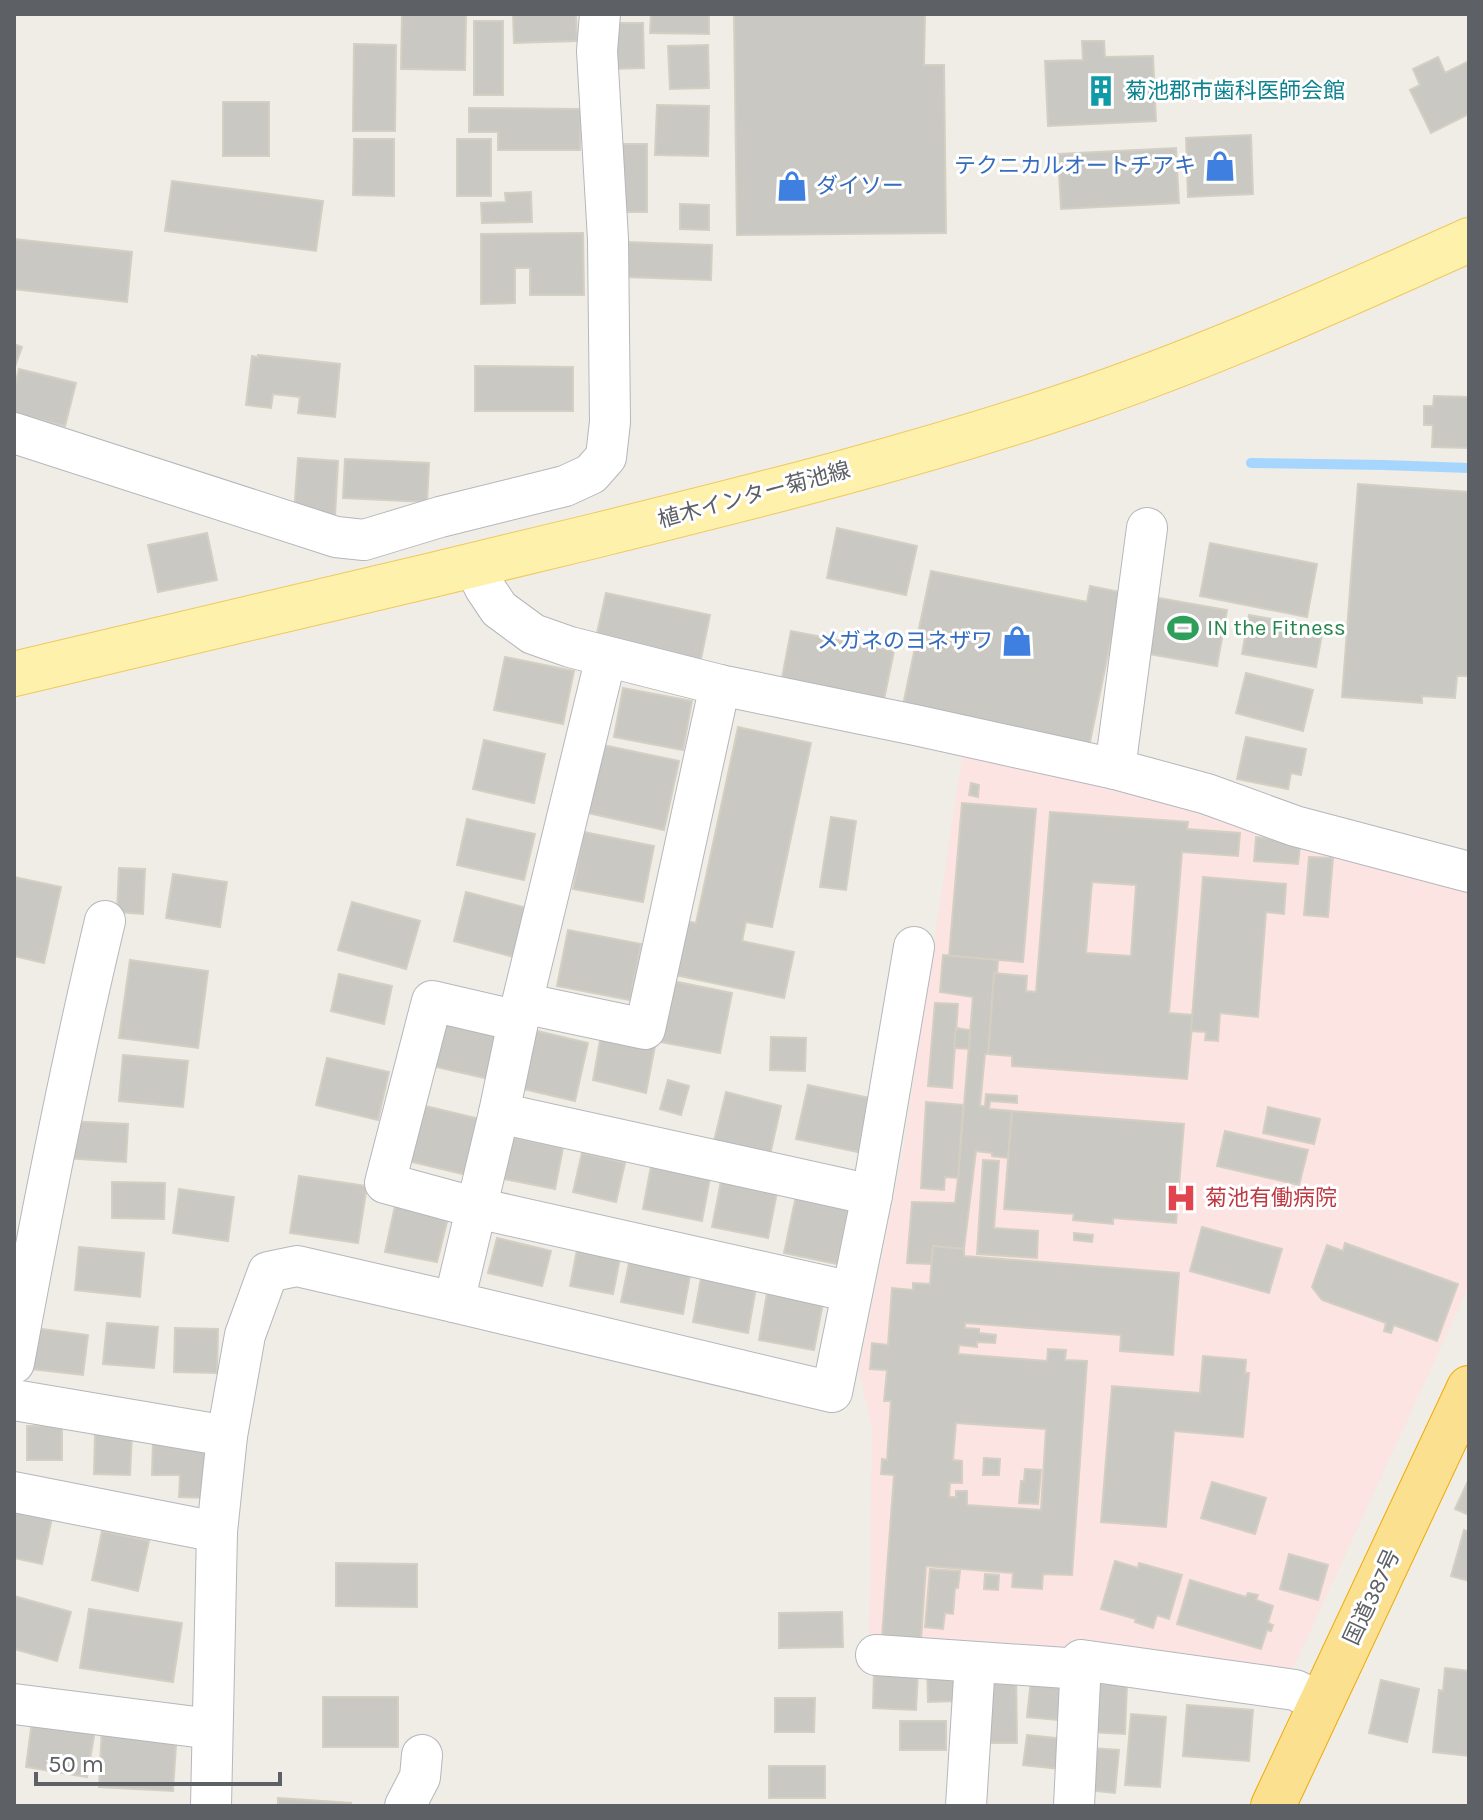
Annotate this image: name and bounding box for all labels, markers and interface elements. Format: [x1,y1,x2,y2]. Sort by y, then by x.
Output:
building icon: 菊池郡市歯科医師会館 [1084,74,1118,108]
place label: 菊池郡市歯科医師会館 [1125,78,1345,104]
shop icon: テクニカルオートチアキ [1203,149,1237,183]
place label: テクニカルオートチアキ [954,153,1196,179]
shop icon: ダイソー [775,169,809,203]
place label: ダイソー [816,173,904,199]
street label: 植木インター菊池線 [655,457,853,533]
sports icon: IN the Fitness [1166,611,1200,645]
place label: IN the Fitness [1207,615,1346,641]
shop icon: メガネのヨネザワ [1000,624,1034,658]
place label: メガネのヨネザワ [817,628,993,654]
hospital icon: 菊池有働病院 [1164,1181,1198,1215]
place label: 菊池有働病院 [1205,1185,1337,1211]
street label: 国道387号 [1338,1545,1406,1649]
scale bar [36,1736,280,1786]
text: 50 m [48,1750,104,1778]

